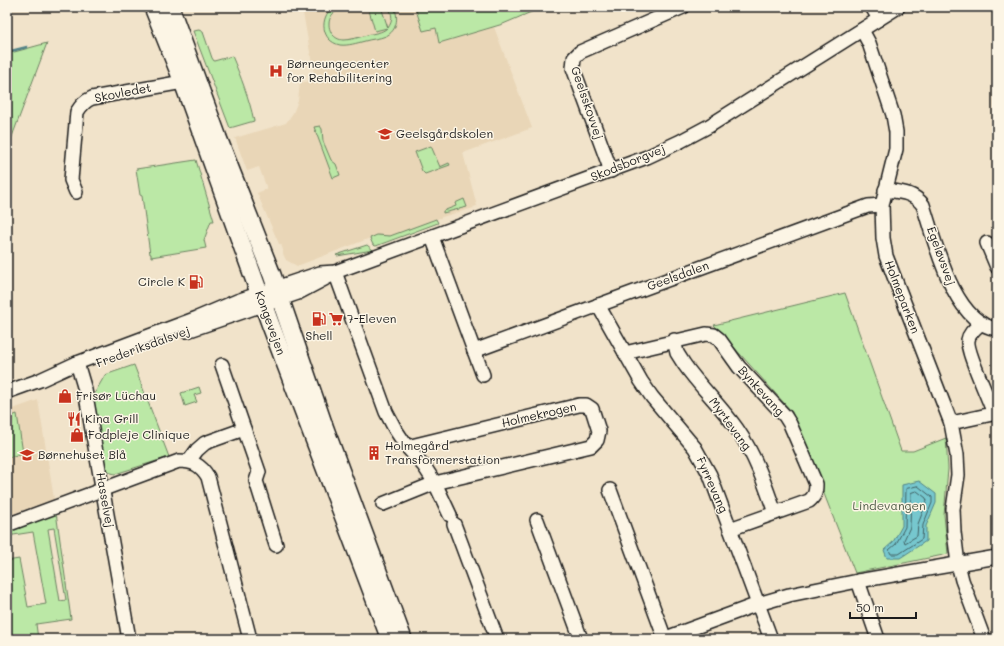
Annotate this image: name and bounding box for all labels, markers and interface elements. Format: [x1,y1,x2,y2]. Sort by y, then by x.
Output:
place label: Børneungecenter for Rehabilitering [287,55,392,85]
hospital icon: Børneungecenter for Rehabilitering [268,63,284,79]
street label: Geelsskovvej [568,64,608,141]
street label: Skovledet [93,79,152,105]
place label: Geelsgårdskolen [396,125,493,141]
school or university icon: Geelsgårdskolen [377,126,393,142]
street label: Skodsborgvej [588,140,667,184]
street label: Egeløvsvej [924,224,960,287]
street label: Geelsdalen [644,256,711,294]
street label: Holmeparken [882,258,924,335]
place label: Circle K [138,273,186,289]
fuel station icon: Circle K [188,274,204,290]
street label: Kongevejen [252,288,290,357]
place label: 7-Eleven [347,310,396,326]
fuel station icon: Shell [311,311,327,327]
supermarket icon: 7-Eleven [328,311,344,327]
street label: Frederiksdalsvej [93,322,192,370]
place label: Shell [306,327,332,343]
street label: Bynkevang [735,362,788,419]
place label: Frisør Lüchau [76,387,156,403]
shop icon: Frisør Lüchau [57,388,73,404]
street label: Myrtevang [706,394,756,453]
street label: Holmekrogen [500,398,578,430]
place label: Kina Grill [85,410,139,426]
restaurant icon: Kina Grill [66,411,82,427]
place label: Fodpleje Clinique [88,426,190,442]
shop icon: Fodpleje Clinique [69,427,85,443]
place label: Holmegård Transformerstation [385,437,500,467]
building icon: Holmegård Transformerstation [366,445,382,461]
place label: Børnehuset Blå [38,446,126,462]
school or university icon: Børnehuset Blå [19,447,35,463]
street label: Fyrrevang [693,454,732,515]
street label: Hasselvej [93,471,119,529]
park label: Lindevangen [852,497,926,513]
scale bar [850,594,916,620]
text: 50 m [856,599,884,615]

